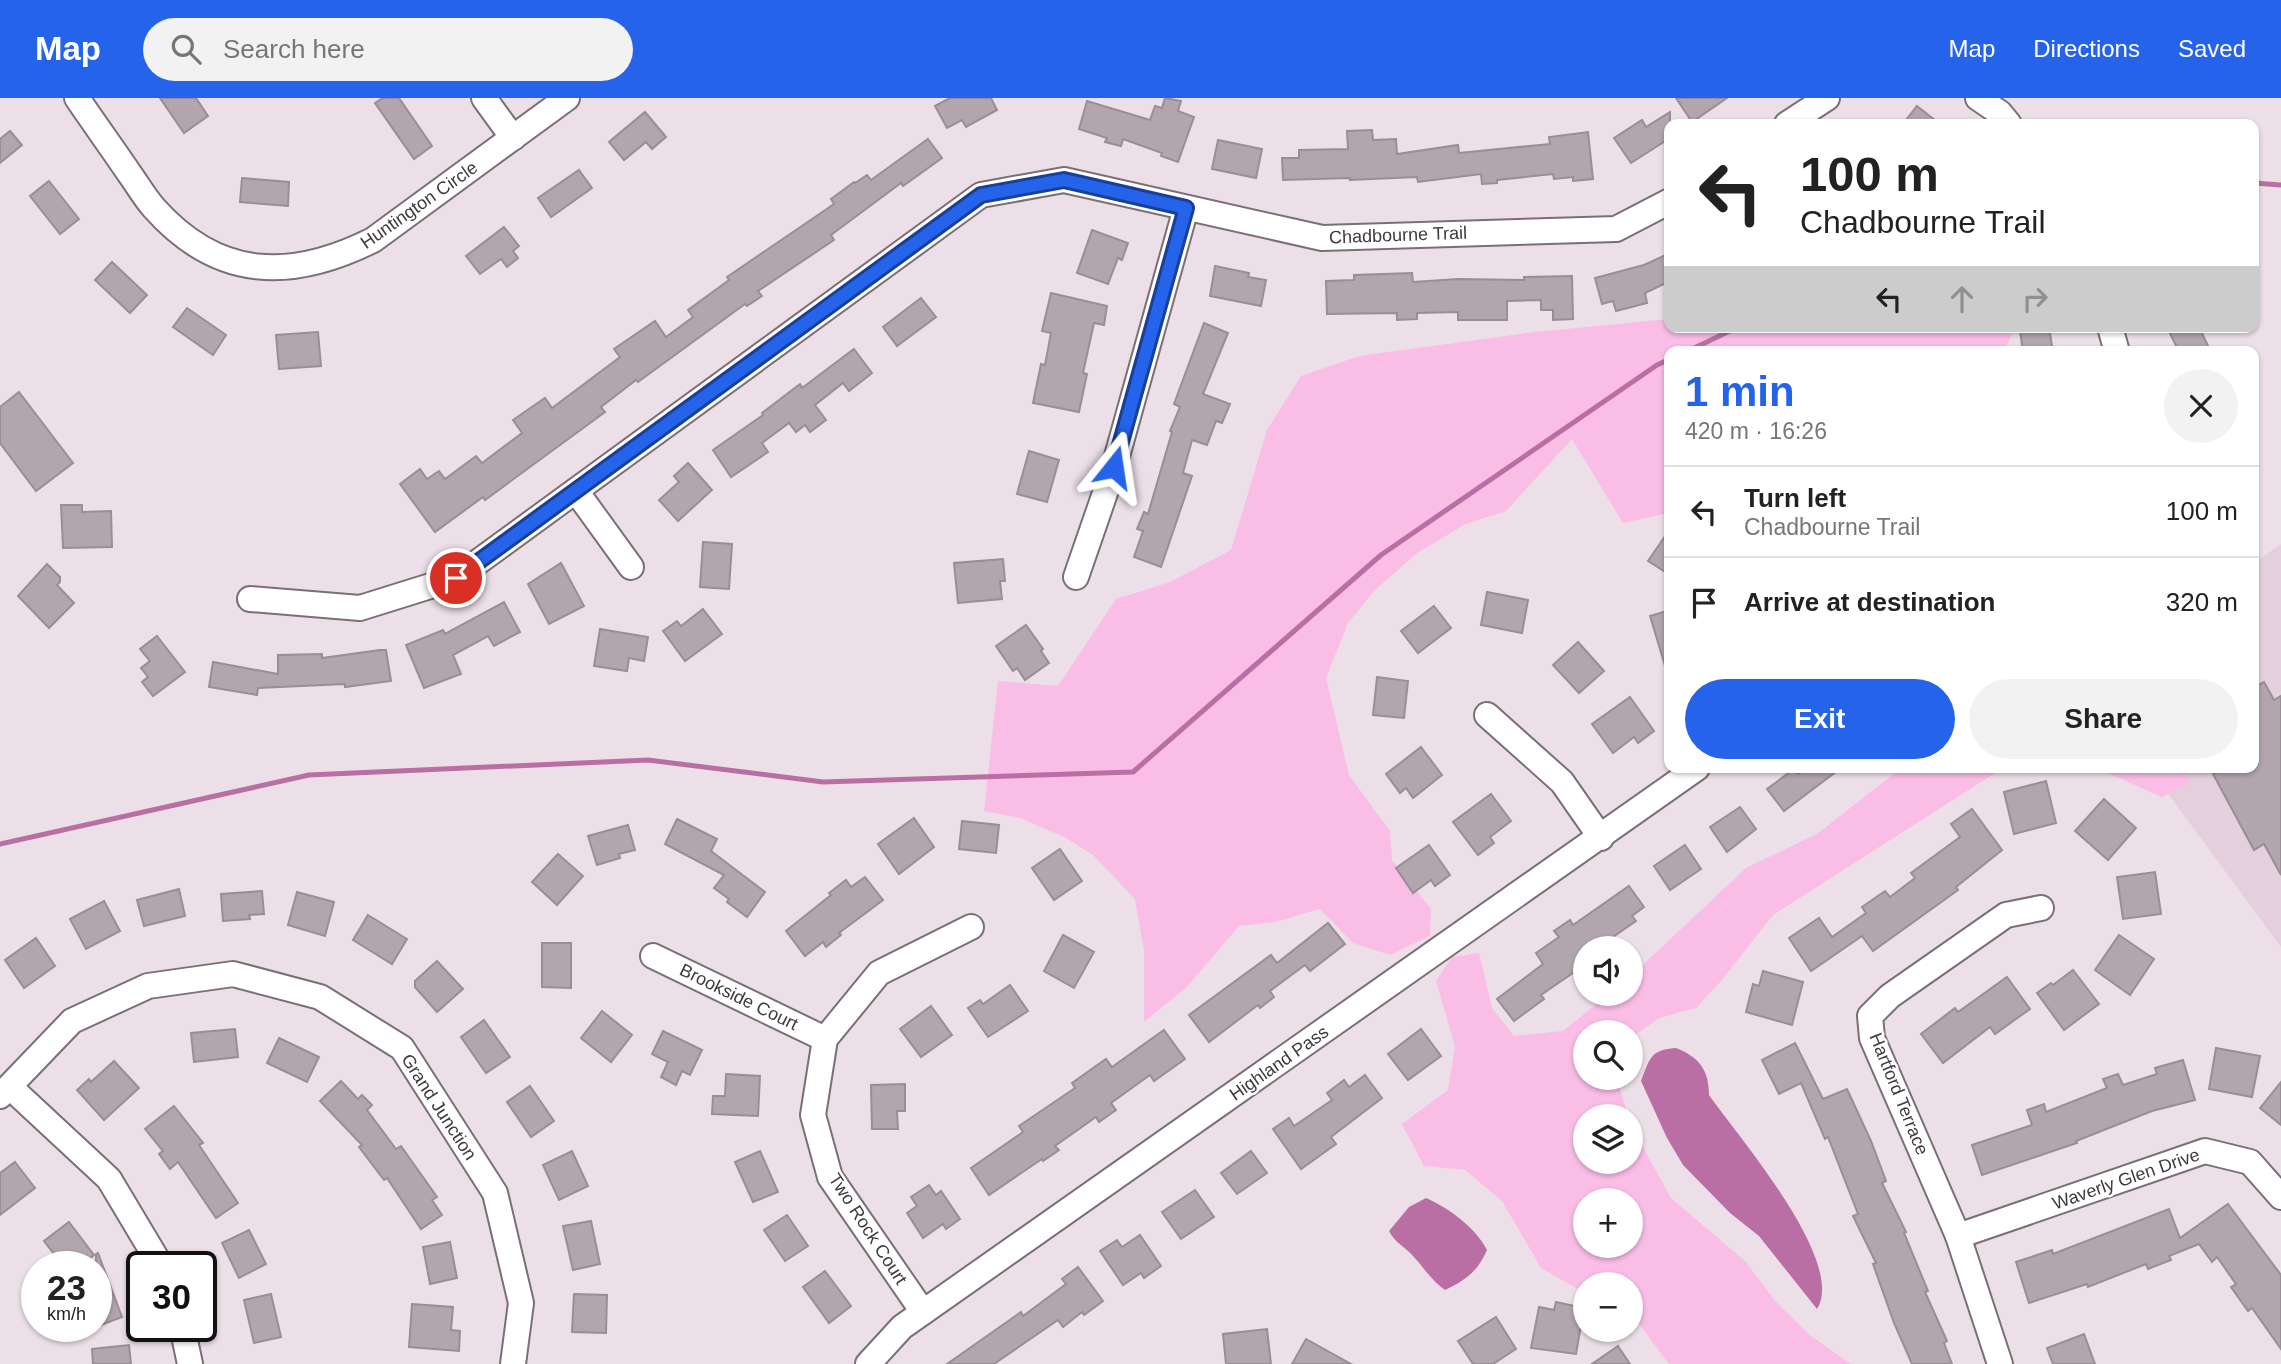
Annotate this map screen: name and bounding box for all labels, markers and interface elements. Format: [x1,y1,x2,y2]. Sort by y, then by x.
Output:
search box [143,18,633,81]
text: Map [35,30,101,67]
icon: search [167,30,205,68]
text: Search here [223,34,365,64]
text: Map [1949,35,1995,62]
text: Directions [2033,35,2140,62]
text: Saved [2178,35,2246,62]
icon: left [1685,147,1776,238]
text: 100 m [1800,147,1939,201]
street label: Huntington Circle [357,157,481,253]
text: Chadbourne Trail [1800,204,2045,240]
street label: Chadbourne Trail [1329,223,1467,247]
icon: left [1870,280,1908,318]
icon: ahead [1943,280,1981,318]
icon: right [2016,280,2054,318]
text: 1 min [1685,368,1795,415]
button: close [2164,369,2238,443]
text: 420 m · 16:26 [1685,418,1827,444]
position arrow [1077,430,1151,504]
text: Turn left [1744,483,1846,513]
icon: left [1685,493,1723,531]
text: 100 m [2166,496,2238,526]
text: Chadbourne Trail [1744,514,1920,540]
pin [426,548,486,608]
icon: arrive [437,559,475,597]
icon: arrive [1685,584,1723,622]
text: Arrive at destination [1744,587,1995,617]
text: 320 m [2166,587,2238,617]
button: Exit [1685,679,1955,759]
button: Share [1969,679,2238,759]
map controls [1573,936,1643,1342]
button: sound [1573,936,1643,1006]
street label: Brookside Court [677,960,801,1034]
button: search [1573,1020,1643,1090]
street label: Highland Pass [1226,1022,1332,1104]
street label: Hartford Terrace [1865,1030,1933,1158]
street label: Grand Junction [397,1050,481,1164]
button: layers [1573,1104,1643,1174]
street label: Waverly Glen Drive [2050,1144,2202,1214]
street label: Two Rock Court [825,1170,911,1288]
button: + [1573,1188,1643,1258]
speed limit sign: 30 [126,1251,217,1342]
text: 23 [47,1268,86,1307]
button: − [1573,1272,1643,1342]
text: km/h [47,1304,86,1324]

